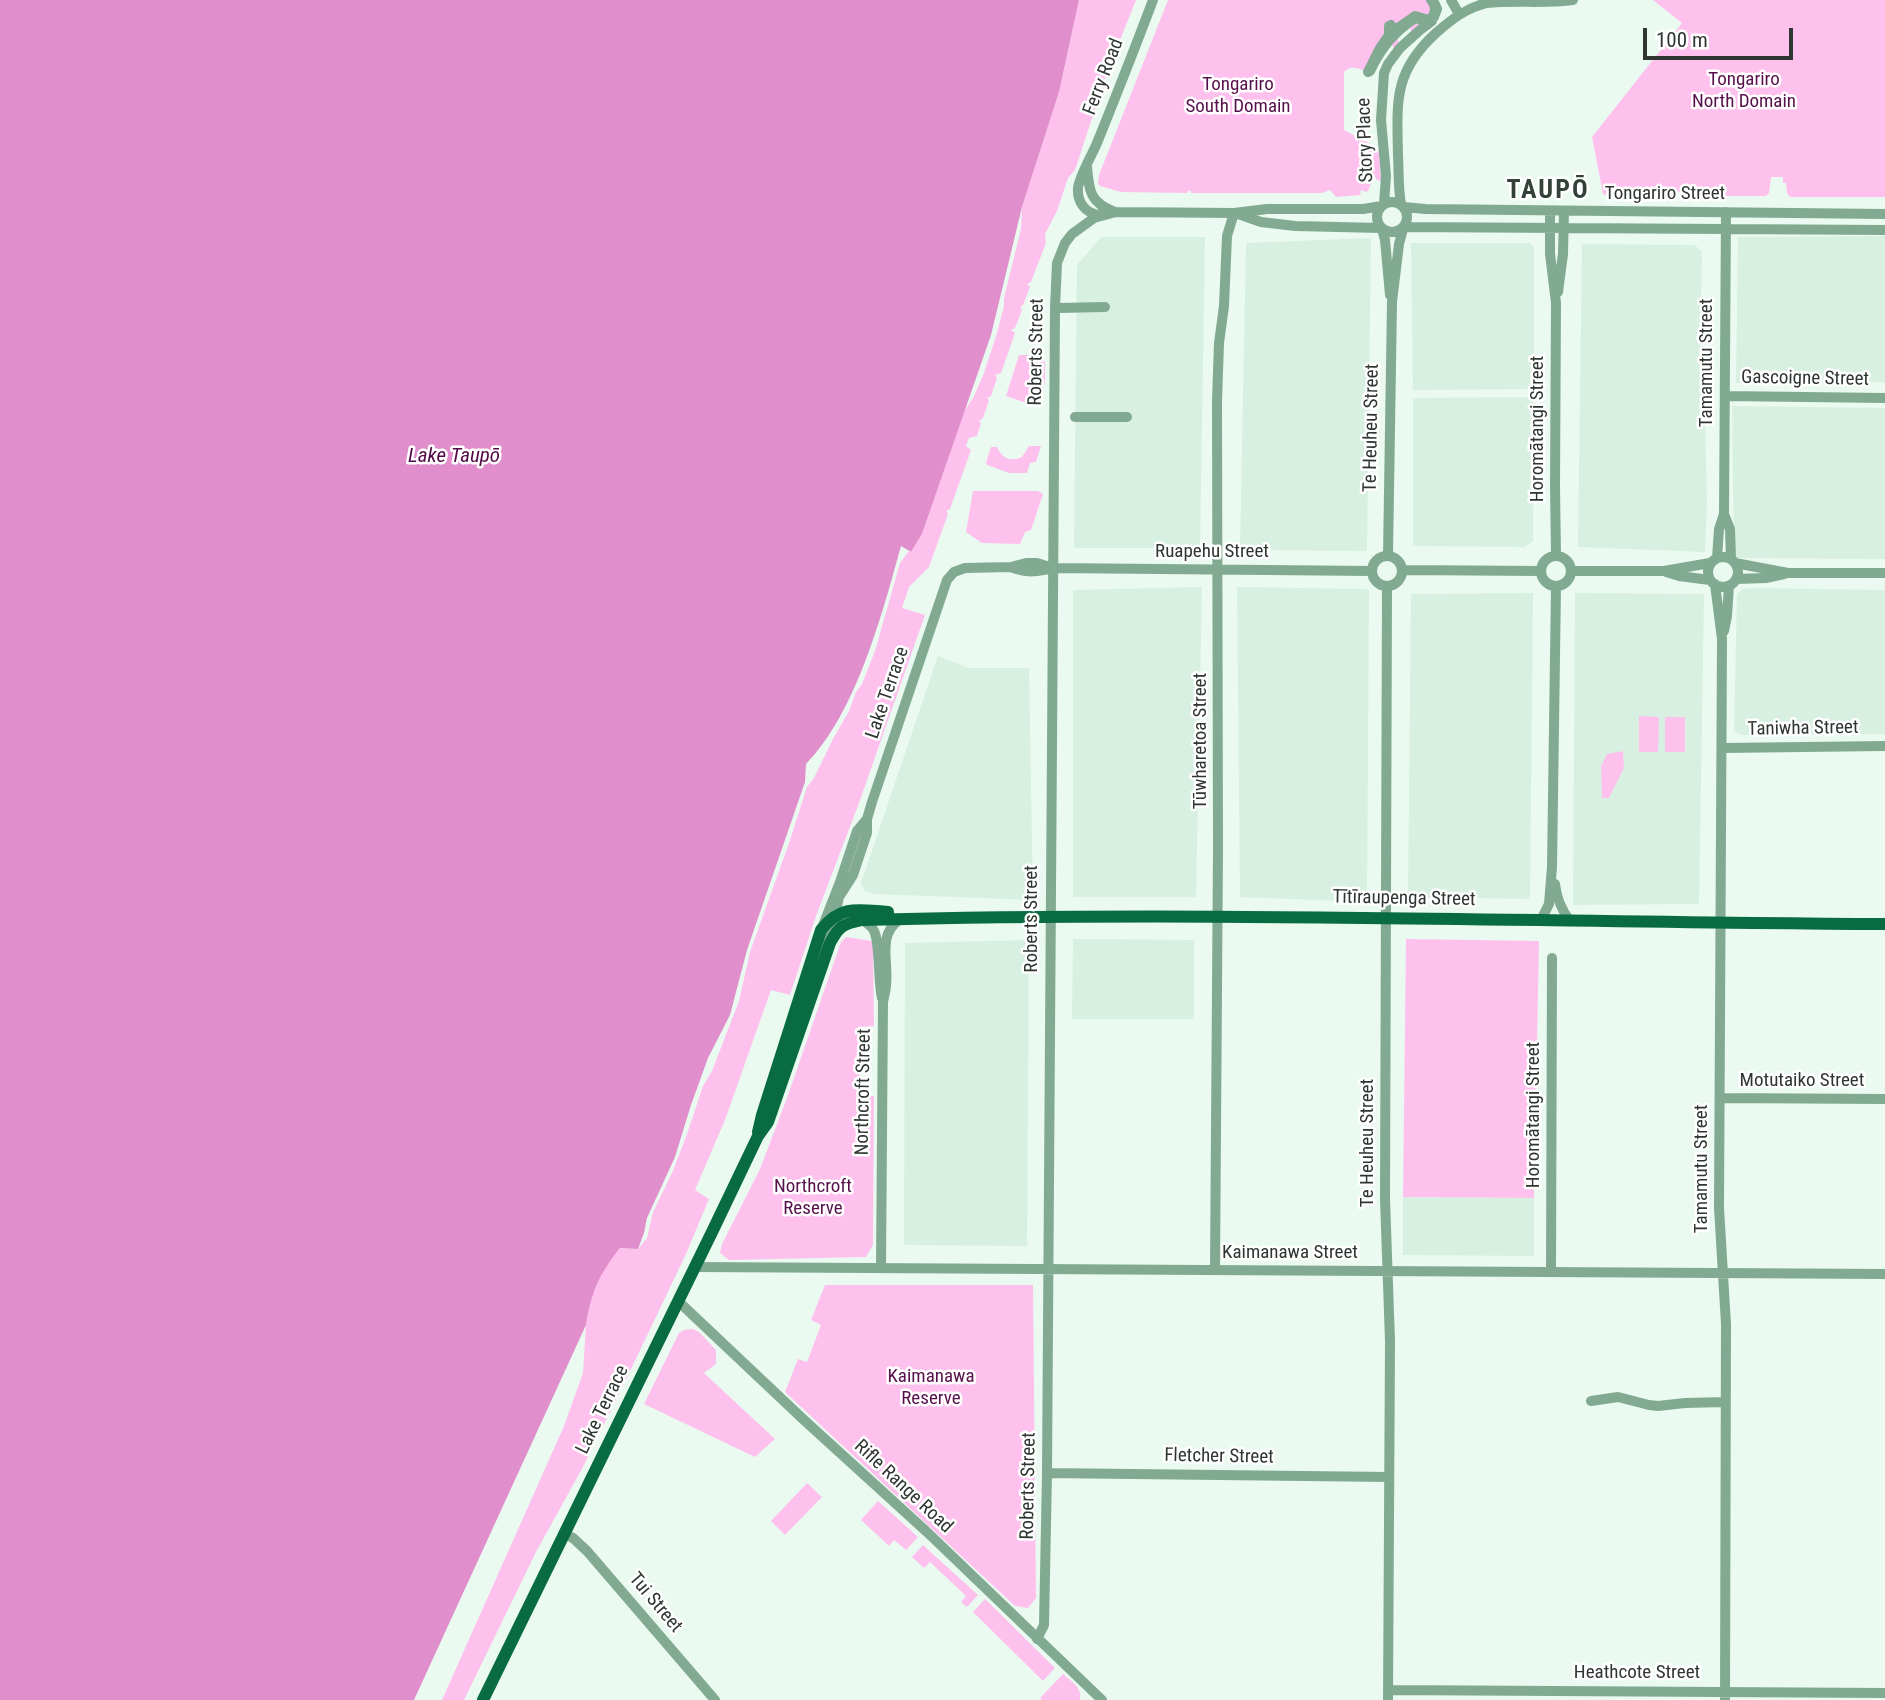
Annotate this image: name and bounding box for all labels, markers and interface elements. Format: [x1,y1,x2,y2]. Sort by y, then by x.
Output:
scale bar [1647,14,1798,58]
text: 100 m [1656,28,1708,52]
street label: Ferry Road [1079,36,1129,118]
park label: Tongariro North Domain [1692,69,1796,113]
park label: Tongariro South Domain [1185,74,1291,118]
street label: Story Place [1353,97,1379,183]
district label: TAUPŌ [1507,175,1589,207]
street label: Tongariro Street [1605,183,1725,205]
street label: Roberts Street [1025,298,1049,406]
street label: Tamamutu Street [1696,299,1718,427]
street label: Horomātangi Street [1527,356,1549,502]
street label: Te Heuheu Street [1359,364,1385,492]
street label: Gascoigne Street [1741,366,1869,392]
water label: Lake Taupō [408,444,500,470]
street label: Ruapehu Street [1155,541,1269,563]
street label: Lake Terrace [862,644,914,742]
street label: Tūwharetoa Street [1190,673,1212,809]
street label: Taniwha Street [1747,717,1859,741]
street label: Roberts Street [1021,865,1043,973]
street label: Tītīraupenga Street [1332,886,1476,912]
street label: Northcroft Street [851,1028,877,1156]
street label: Horomātangi Street [1523,1042,1545,1188]
street label: Motutaiko Street [1740,1070,1864,1092]
street label: Te Heuheu Street [1357,1079,1379,1207]
street label: Tamamutu Street [1691,1105,1713,1233]
park label: Northcroft Reserve [774,1176,852,1220]
street label: Kaimanawa Street [1222,1242,1358,1264]
street label: Lake Terrace [572,1362,634,1458]
park label: Kaimanawa Reserve [888,1366,974,1410]
street label: Roberts Street [1017,1432,1041,1540]
street label: Rifle Range Road [849,1436,957,1538]
street label: Fletcher Street [1164,1445,1274,1469]
street label: Tui Street [623,1568,687,1638]
street label: Heathcote Street [1574,1662,1700,1684]

